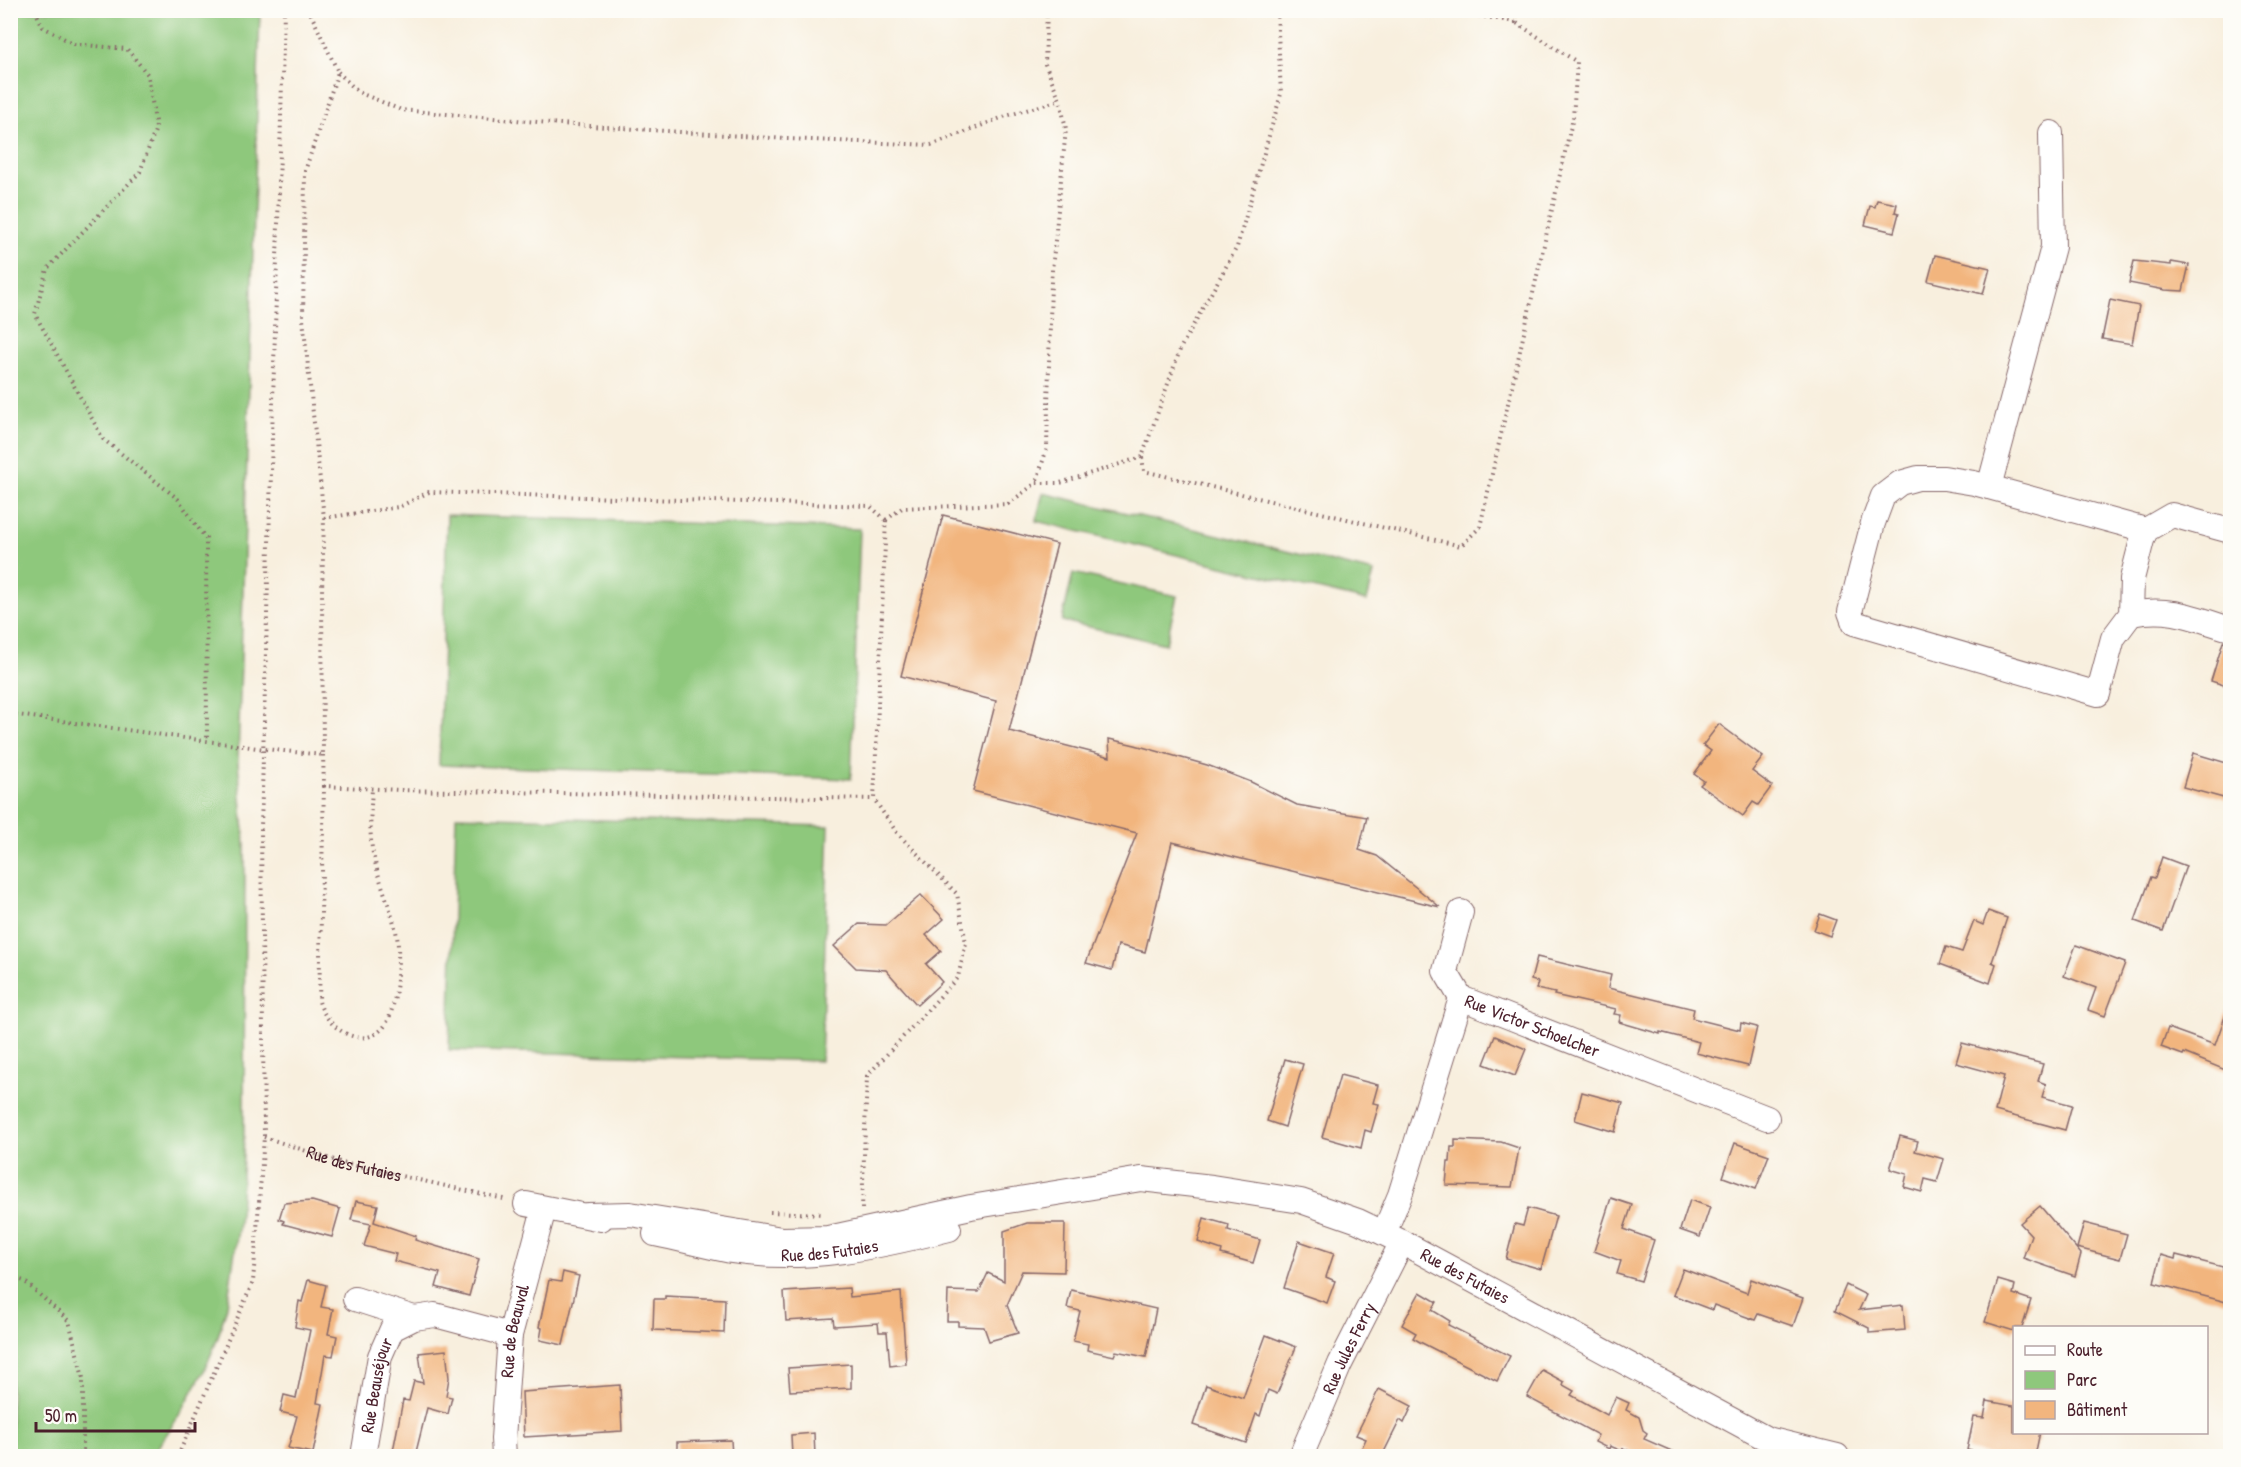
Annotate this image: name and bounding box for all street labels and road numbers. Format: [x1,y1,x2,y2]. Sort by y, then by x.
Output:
street label: Rue Victor Schoelcher [1461,988,1604,1063]
street label: Rue des Futaies [303,1139,404,1188]
street label: Rue des Futaies [781,1232,880,1267]
street label: Rue des Futaies [1416,1241,1514,1310]
street label: Rue de Beauval [494,1281,535,1378]
street label: Rue Jules Ferry [1316,1298,1381,1398]
street label: Rue Beauséjour [354,1333,399,1435]

